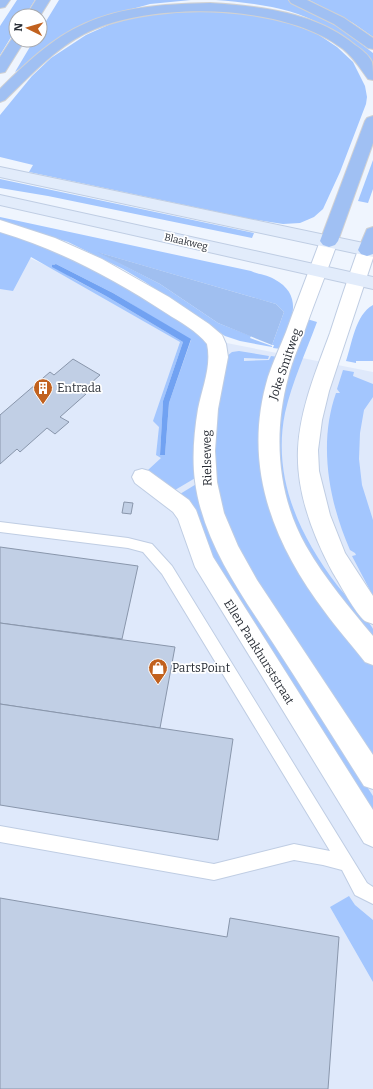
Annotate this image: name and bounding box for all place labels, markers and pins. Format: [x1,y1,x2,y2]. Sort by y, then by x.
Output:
building icon: Entrada [32,377,54,405]
place label: Entrada [57,381,102,395]
shop icon: PartsPoint [147,657,169,685]
place label: PartsPoint [172,661,231,675]

